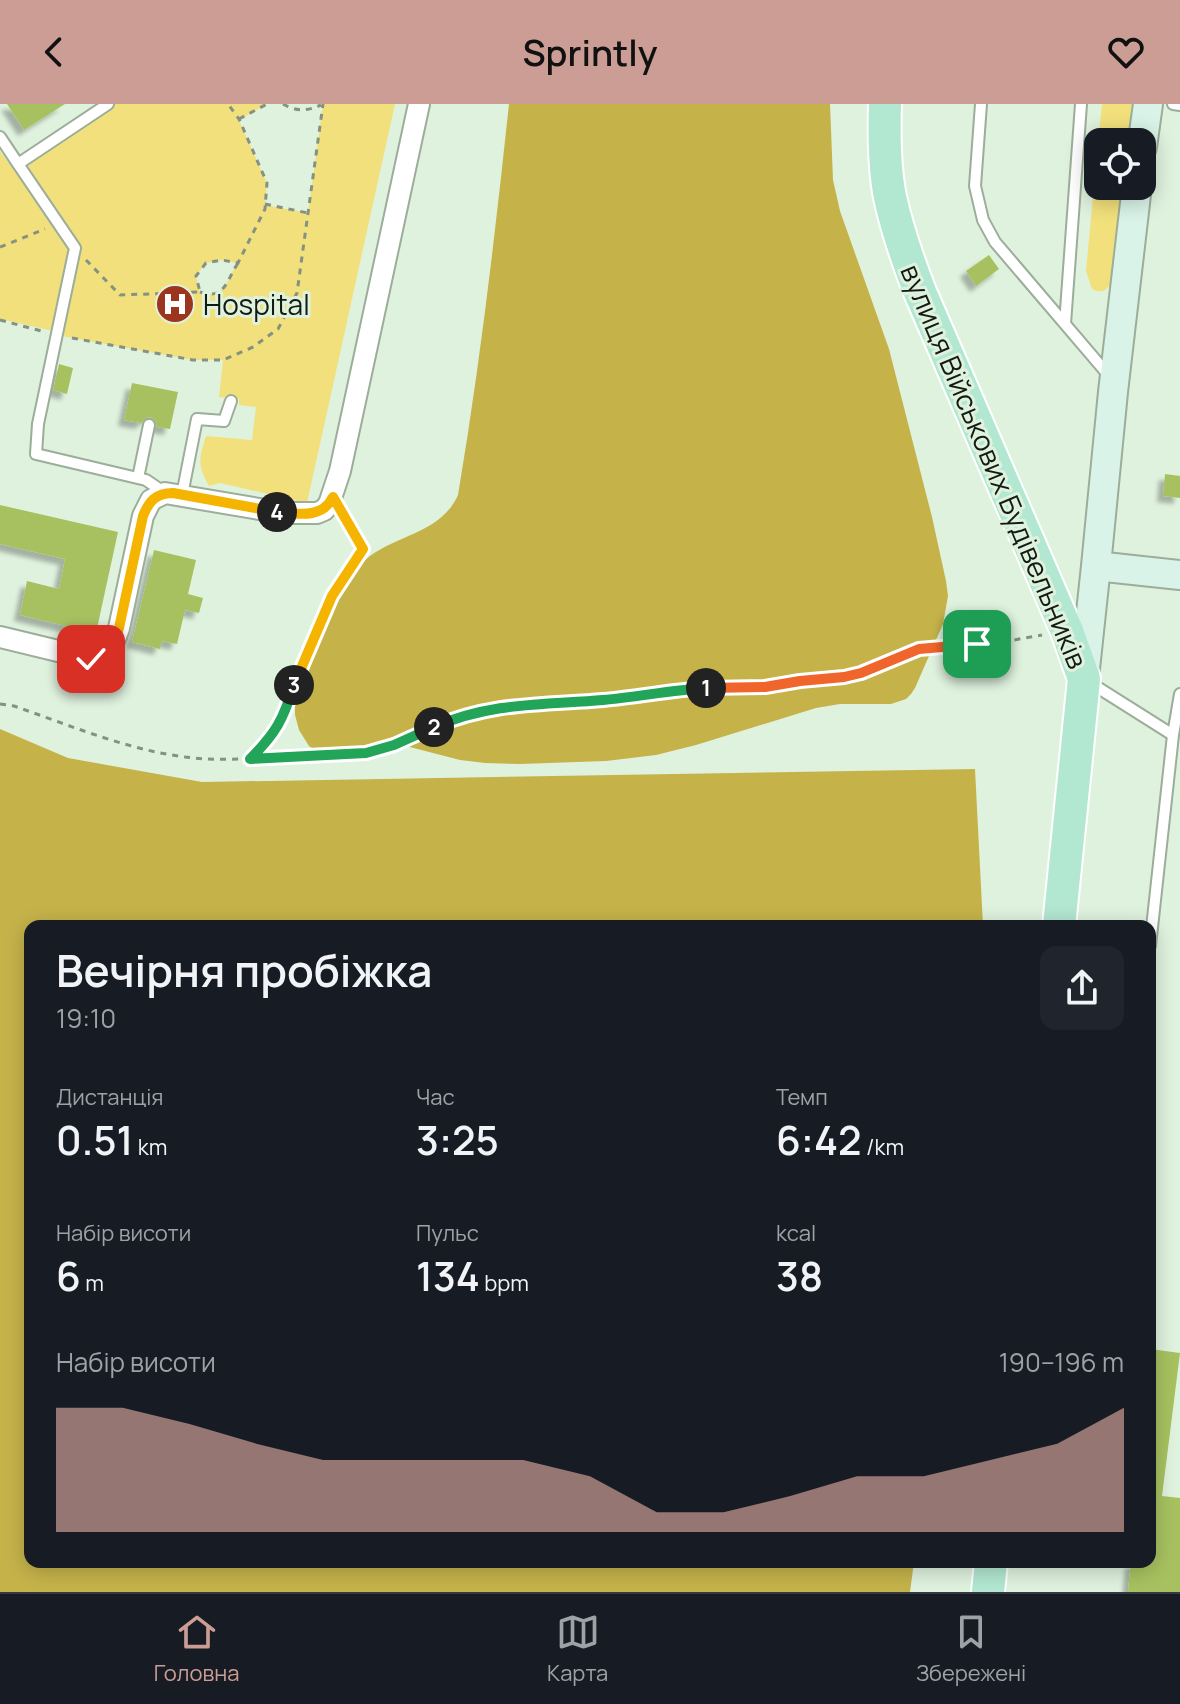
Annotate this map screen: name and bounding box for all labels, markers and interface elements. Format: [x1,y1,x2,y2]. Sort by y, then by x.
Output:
text: Sprintly [522,28,658,77]
icon: back [32,30,76,74]
icon: heart [1104,30,1148,74]
map controls [1084,128,1156,200]
button: locate [1084,128,1156,200]
street label: вулиця Військових Будівельників [892,258,1098,674]
hospital icon: Hospital [154,283,196,325]
place label: Hospital [203,285,310,323]
pin: 4 [257,492,297,532]
text: 4 [270,497,284,527]
pin [943,610,1011,678]
icon: arrive [955,622,999,666]
pin [57,625,125,693]
icon: check [69,637,113,681]
pin: 3 [274,665,314,705]
pin: 1 [686,668,726,708]
text: 3 [288,670,300,700]
text: 1 [701,673,711,703]
pin: 2 [414,707,454,747]
text: 2 [427,712,441,742]
text: Вечірня пробіжка [56,940,432,1000]
button: share [1040,946,1124,1030]
text: 19:10 [56,1000,116,1036]
text: Дистанція [56,1082,163,1112]
text: Час [416,1082,455,1112]
text: Темп [776,1082,828,1112]
text: 0.51 [56,1112,133,1167]
text: 3:25 [416,1112,499,1167]
text: 6:42 [776,1112,862,1167]
text: km [133,1132,167,1162]
text: /km [862,1132,904,1162]
text: Набір висоти [56,1218,191,1248]
text: Пульс [416,1218,479,1248]
text: kcal [776,1218,816,1248]
text: 6 [56,1248,81,1303]
text: 134 [416,1248,480,1303]
text: 38 [776,1248,823,1303]
text: m [81,1268,104,1298]
text: bpm [480,1268,529,1298]
text: Набір висоти [56,1344,216,1380]
text: 190–196 m [999,1344,1124,1380]
tab: Головна [154,1610,239,1688]
tab: Карта [547,1610,608,1688]
tab: Збережені [916,1610,1026,1688]

